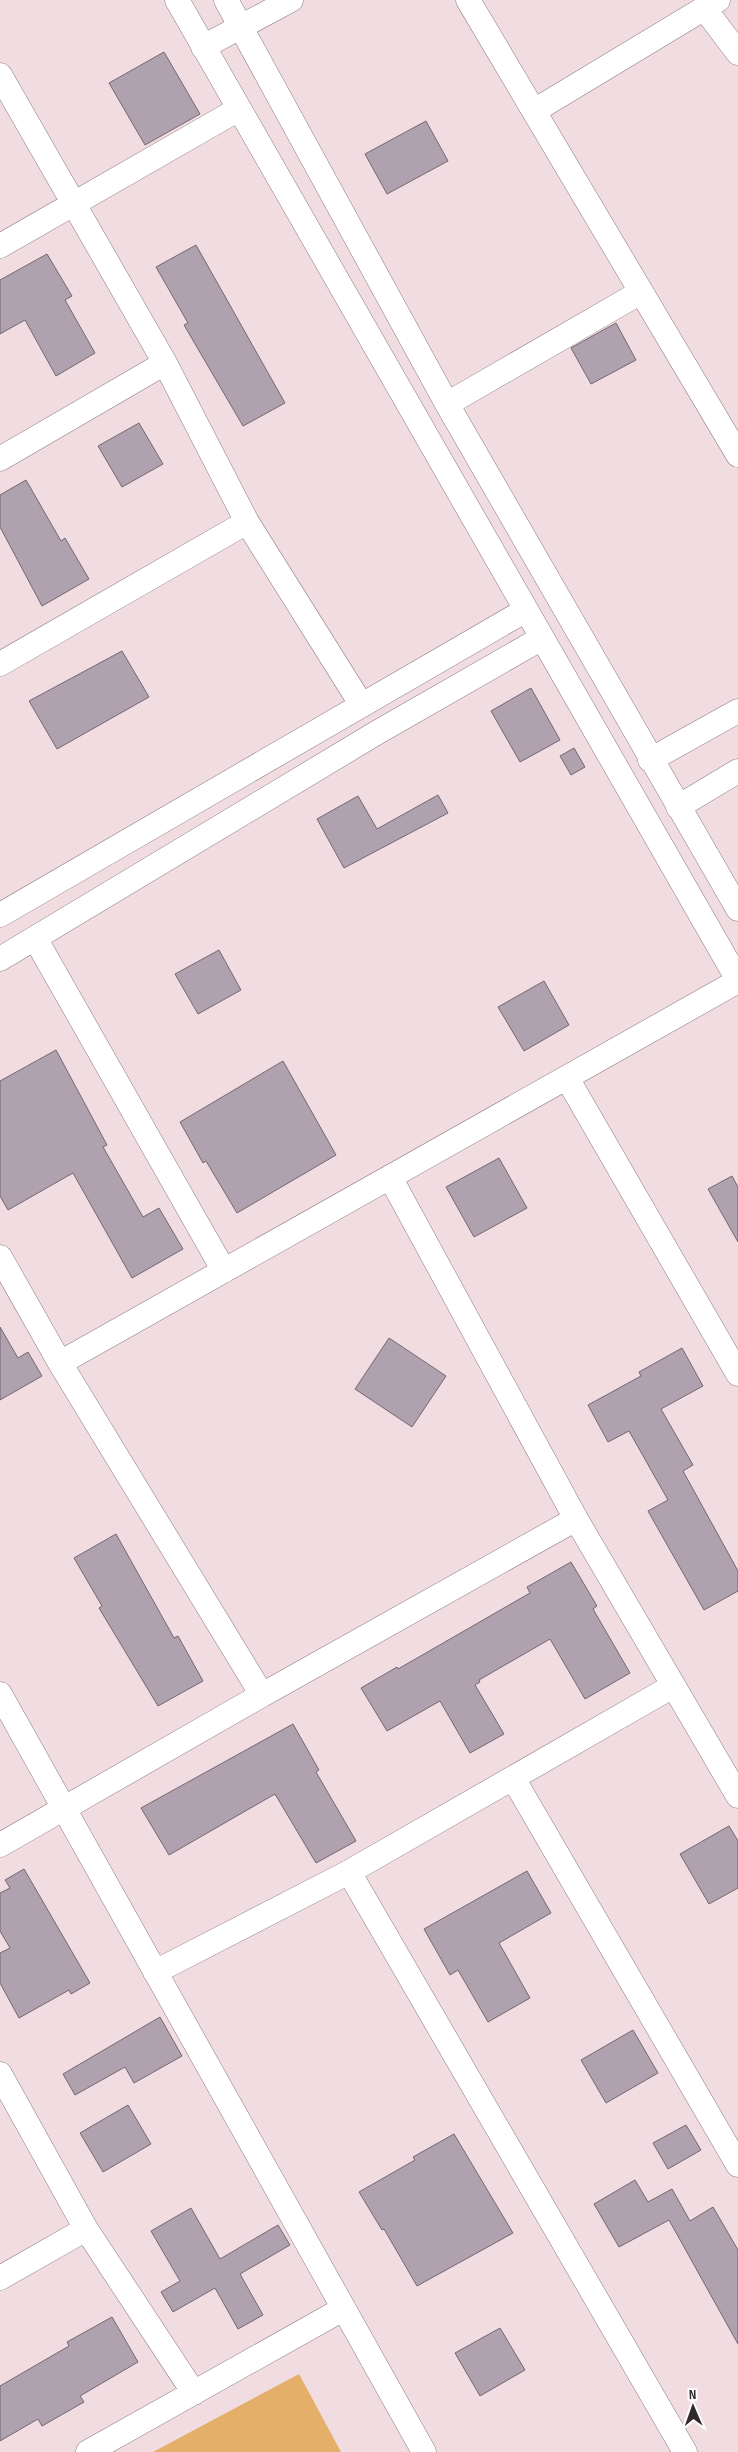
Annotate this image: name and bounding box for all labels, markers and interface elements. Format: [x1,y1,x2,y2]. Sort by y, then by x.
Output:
north arrow [668,2382,718,2432]
text: N [689,2386,697,2403]

